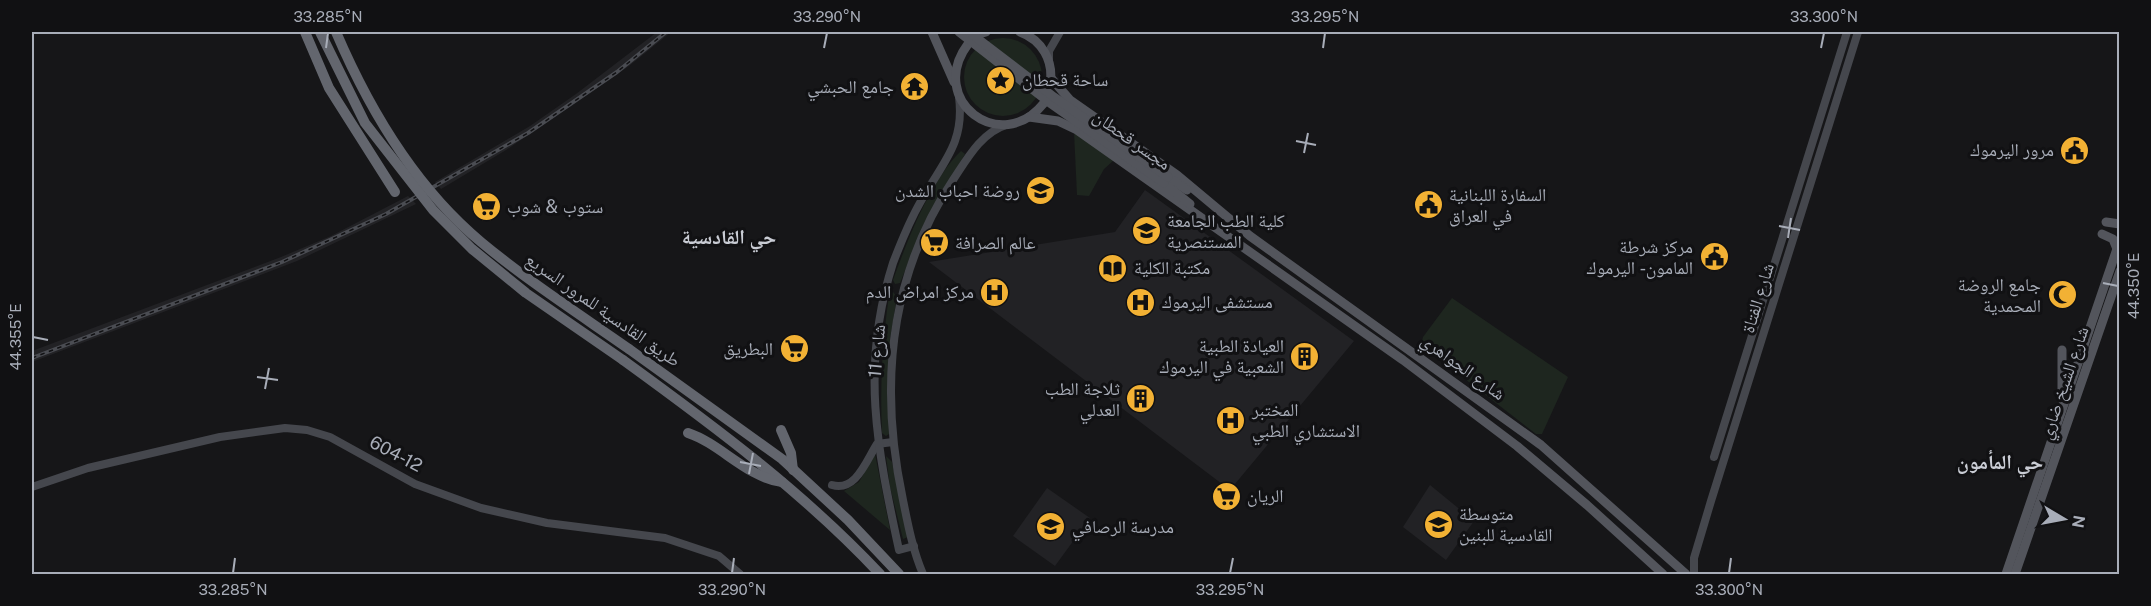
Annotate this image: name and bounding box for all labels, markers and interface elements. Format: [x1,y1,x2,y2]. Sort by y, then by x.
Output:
text: 33.285°N [294,8,363,25]
text: 33.290°N [793,8,861,25]
text: 33.295°N [1291,8,1359,25]
text: 33.300°N [1790,8,1858,25]
place icon: ساحة قحطان [985,64,1017,96]
place label: ساحة قحطان [1022,69,1108,91]
temple icon: جامع الحبشي [899,71,931,103]
place label: جامع الحبشي [807,76,894,102]
street label: مجسر قحطان [1089,105,1175,175]
public building icon: مرور اليرموك [2059,134,2091,166]
place label: مرور اليرموك [1970,139,2054,160]
school or university icon: روضة احباب الشدن [1025,175,1057,207]
place label: روضة احباب الشدن [895,180,1020,202]
place label: السفارة اللبنانية في العراق [1449,184,1546,231]
public building icon: السفارة اللبنانية في العراق [1412,189,1444,221]
supermarket icon: ستوب & شوب [470,191,502,223]
place label: ستوب & شوب [507,196,603,218]
place label: كلية الطب الجامعة المستنصرية [1167,210,1285,252]
school or university icon: كلية الطب الجامعة المستنصرية [1130,215,1162,247]
district label: حي القادسية [682,225,776,253]
supermarket icon: عالم الصرافة [918,227,950,259]
place label: عالم الصرافة [955,232,1036,255]
place label: مركز شرطة المامون - اليرموك [1587,236,1693,279]
public building icon: مركز شرطة المامون - اليرموك [1698,241,1730,273]
street label: طريق القادسية للمرور السريع [521,248,685,373]
library icon: مكتبة الكلية [1097,252,1129,284]
text: 44.350°E [2125,253,2142,319]
place label: مكتبة الكلية [1134,257,1210,279]
street label: شارع الفتاة [1737,260,1779,336]
place label: جامع الروضة المحمدية [1958,274,2041,316]
hospital icon: مركز امراض الدم [979,276,1011,308]
mosque icon: جامع الروضة المحمدية [2046,279,2078,311]
place label: مركز امراض الدم [866,281,974,304]
hospital icon: مستشفى اليرموك [1125,286,1157,318]
place label: مستشفى اليرموك [1162,291,1273,313]
text: 44.355°E [7,303,24,371]
street label: شارع 11 [864,324,890,378]
street label: شارع الشيخ ضاري [2034,324,2097,444]
street label: شارع الجواهري [1414,329,1509,408]
supermarket icon: البطريق [778,333,810,365]
place label: العيادة الطبية الشعبية في اليرموك [1159,335,1284,382]
place label: البطريق [723,338,773,360]
building icon: العيادة الطبية الشعبية في اليرموك [1289,340,1321,372]
place label: ثلاجة الطب العدلي [1045,378,1120,425]
building icon: ثلاجة الطب العدلي [1125,383,1157,415]
place label: المختبر الاستشاري الطبي [1251,399,1360,446]
hospital icon: المختبر الاستشاري الطبي [1215,404,1247,436]
street label: 604-12 [366,431,426,476]
district label: حي المأمون [1957,449,2043,478]
supermarket icon: الريان [1210,480,1242,512]
place label: الريان [1247,485,1284,507]
north arrow [2034,489,2094,549]
place label: متوسطة القادسية للبنين [1459,503,1553,546]
school or university icon: متوسطة القادسية للبنين [1422,508,1454,540]
school or university icon: مدرسة الرصافي [1035,511,1067,543]
text: N [2068,514,2089,529]
place label: مدرسة الرصافي [1072,516,1174,542]
text: 33.285°N [199,581,268,598]
text: 33.290°N [698,581,766,598]
text: 33.295°N [1196,581,1264,598]
text: 33.300°N [1695,581,1763,598]

